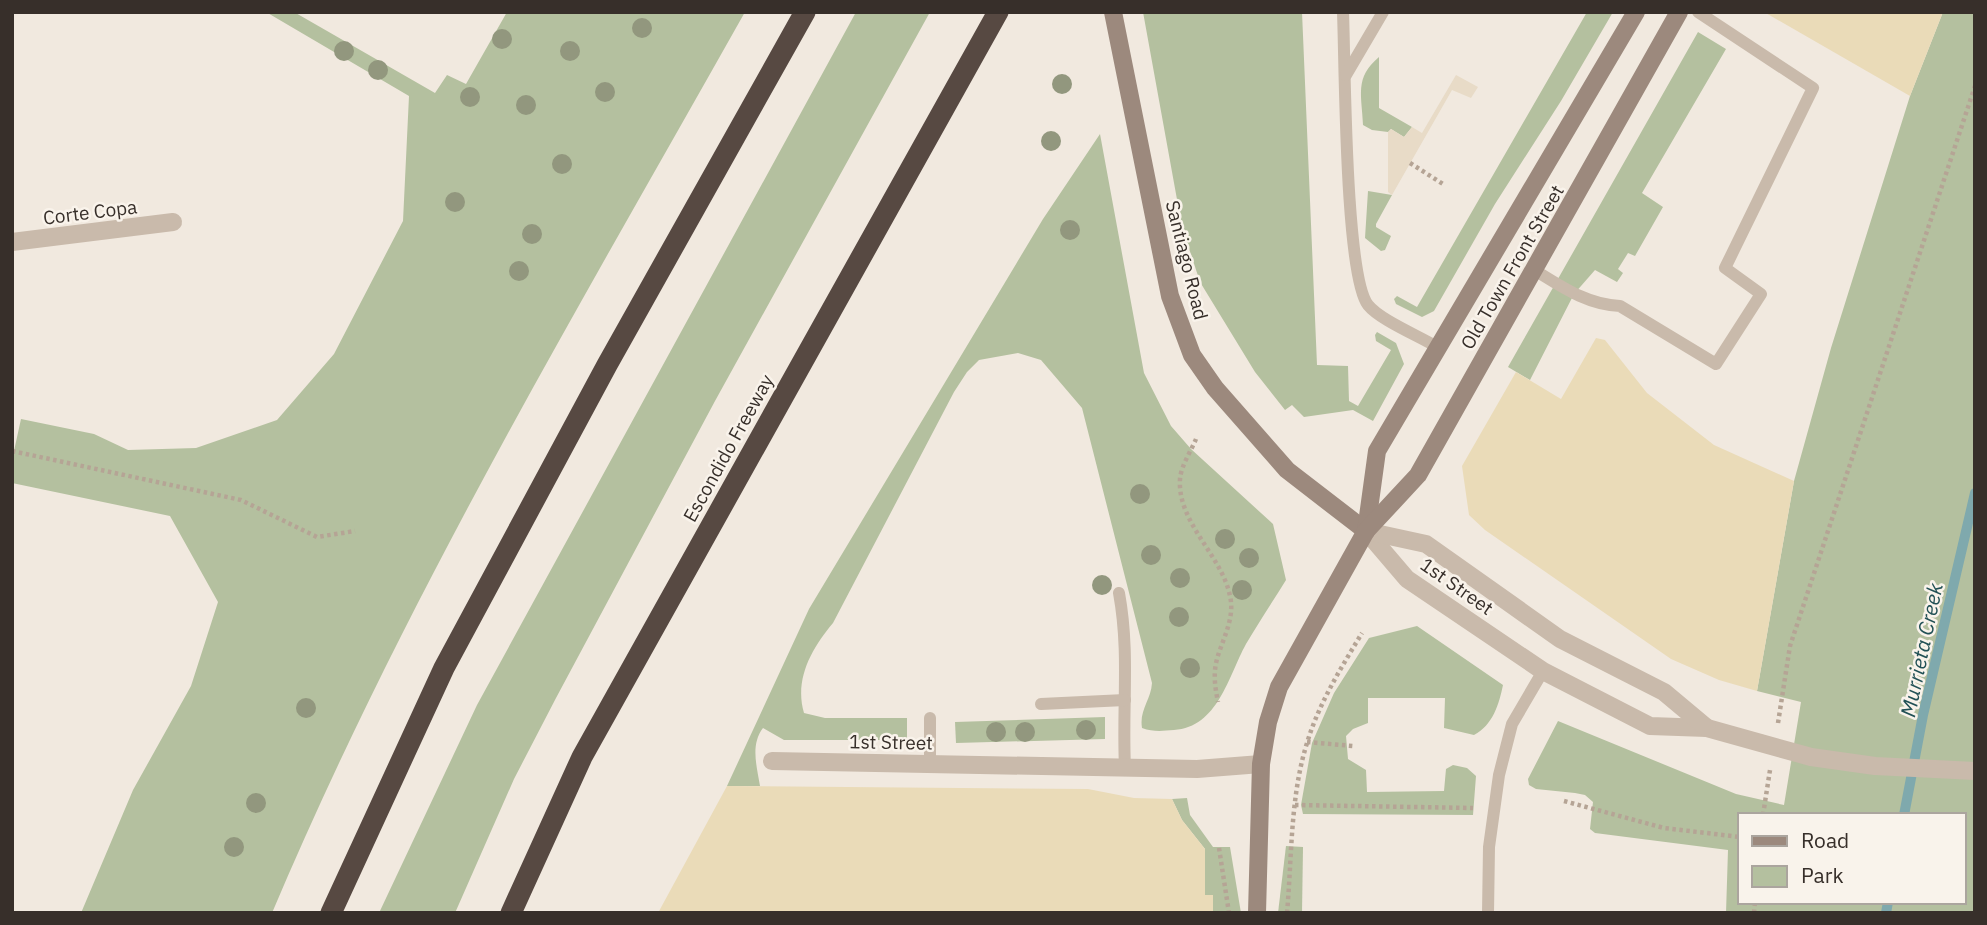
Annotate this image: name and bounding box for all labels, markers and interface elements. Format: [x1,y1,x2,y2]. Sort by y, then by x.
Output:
street label: Old Town Front Street [1455,180,1569,354]
street label: Corte Copa [42,194,138,230]
street label: Santiago Road [1161,198,1213,322]
street label: Escondido Freeway [678,370,779,526]
street label: 1st Street [1416,552,1498,620]
water label: Murrieta Creek [1893,579,1949,720]
street label: 1st Street [849,729,933,755]
legend [1738,813,1966,904]
text: Road [1801,826,1849,854]
text: Park [1801,861,1844,889]

